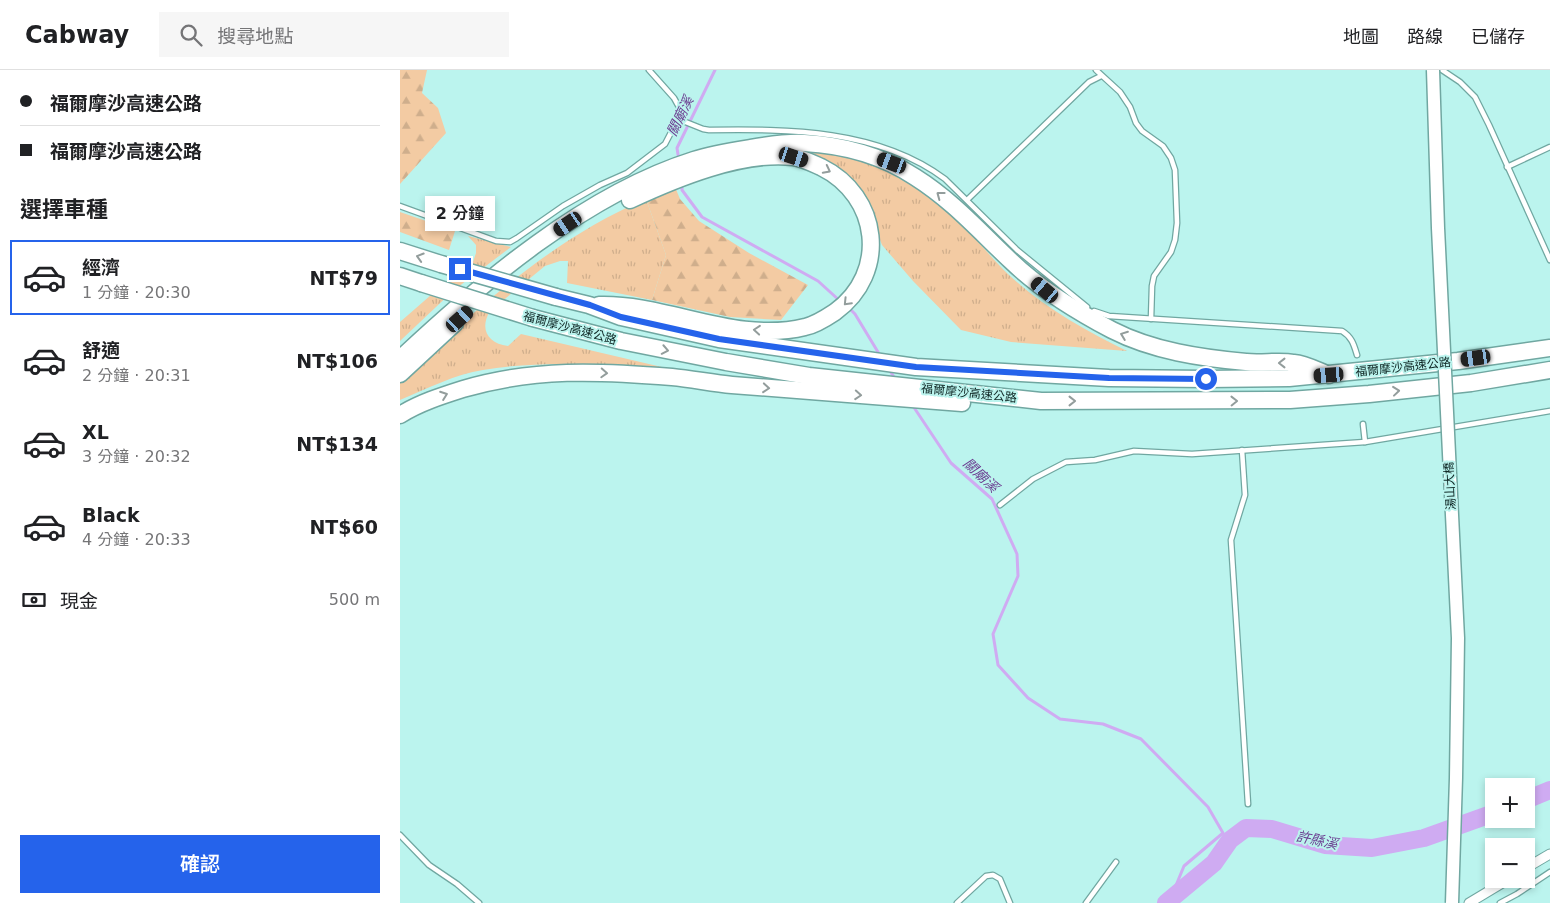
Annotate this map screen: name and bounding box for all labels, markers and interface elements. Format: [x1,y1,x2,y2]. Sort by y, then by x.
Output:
search box [159,12,509,57]
text: Cabway [25,21,129,49]
icon: search [177,21,205,49]
text: 搜尋地點 [217,25,293,47]
text: 地圖 [1343,26,1379,47]
text: 路線 [1407,26,1443,47]
text: 已儲存 [1471,26,1525,47]
text: 福爾摩沙高速公路 [50,92,202,114]
water label: 關廟溪 [664,92,697,138]
text: 福爾摩沙高速公路 [50,140,202,162]
car [777,145,810,169]
car [875,151,908,175]
one-way arrow [822,164,831,174]
one-way arrow [937,192,946,200]
callout: 2 分鐘 [425,196,495,232]
text: 選擇車種 [20,197,108,222]
text: 2 分鐘 [436,204,484,223]
car [551,209,584,239]
one-way arrow [417,253,425,263]
icon: car [22,255,67,300]
text: 經濟 [82,256,120,278]
route end [449,258,471,280]
text: NT$79 [309,267,378,289]
car [1028,275,1061,305]
text: 1 分鐘 · 20:30 [82,283,191,302]
one-way arrow [844,296,853,305]
car [443,303,476,335]
street label: 福爾摩沙高速公路 [522,309,618,347]
one-way arrow [753,325,761,336]
one-way arrow [1120,331,1128,341]
icon: car [22,338,67,383]
text: 舒適 [82,339,120,361]
one-way arrow [661,344,669,355]
car [1460,348,1491,368]
text: NT$106 [296,350,378,372]
street label: 福爾摩沙高速公路 [1355,355,1451,379]
one-way arrow [1278,358,1286,368]
text: 2 分鐘 · 20:31 [82,366,191,385]
car [1313,366,1344,384]
one-way arrow [600,368,608,379]
route start [1195,368,1217,390]
street label: 福爾摩沙高速公路 [921,381,1017,405]
one-way arrow [762,382,770,393]
one-way arrow [1393,386,1401,397]
one-way arrow [854,390,862,401]
one-way arrow [439,391,448,401]
one-way arrow [1068,396,1076,406]
one-way arrow [1231,396,1239,406]
icon: car [22,421,67,466]
text: XL [82,421,109,443]
text: NT$134 [296,433,378,455]
text: 3 分鐘 · 20:32 [82,447,191,466]
water label: 關廟溪 [960,455,1003,497]
street label: 湯山大橋 [1442,462,1458,510]
icon: car [22,504,67,549]
text: Black [82,504,140,526]
text: NT$60 [309,516,378,538]
text: 4 分鐘 · 20:33 [82,530,191,549]
icon: cash [20,586,48,614]
text: 現金 [60,590,98,612]
text: 500 m [329,590,380,609]
map controls [1485,778,1535,888]
button: + [1485,778,1535,828]
water label: 許縣溪 [1295,828,1341,853]
button: 確認 [20,835,380,893]
button: − [1485,838,1535,888]

